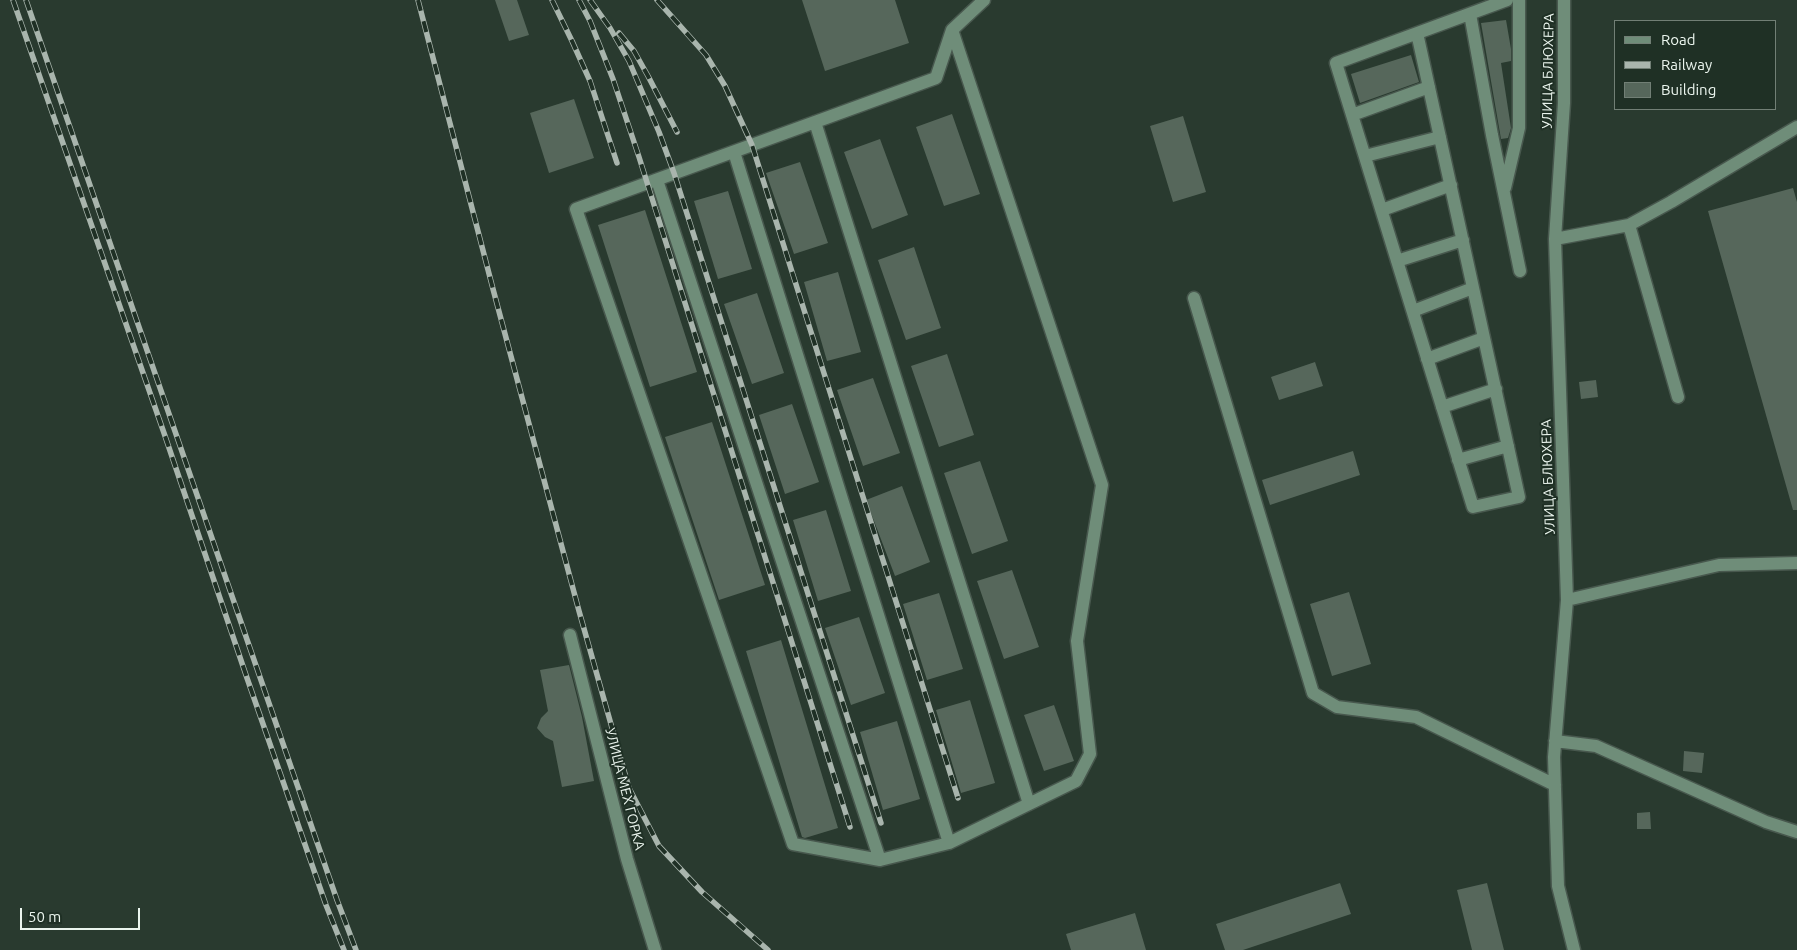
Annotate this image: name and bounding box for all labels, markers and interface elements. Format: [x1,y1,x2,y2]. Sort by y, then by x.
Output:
street label: УЛИЦА БЛЮХЕРА [1539,13,1557,129]
legend [1614,20,1777,110]
text: Road [1661,31,1696,48]
text: Railway [1661,56,1712,73]
text: Building [1661,81,1716,98]
street label: УЛИЦА БЛЮХЕРА [1538,419,1558,535]
street label: УЛИЦА МЕХ ГОРКА [602,726,648,852]
scale bar [22,898,142,930]
text: 50 m [28,908,61,925]

